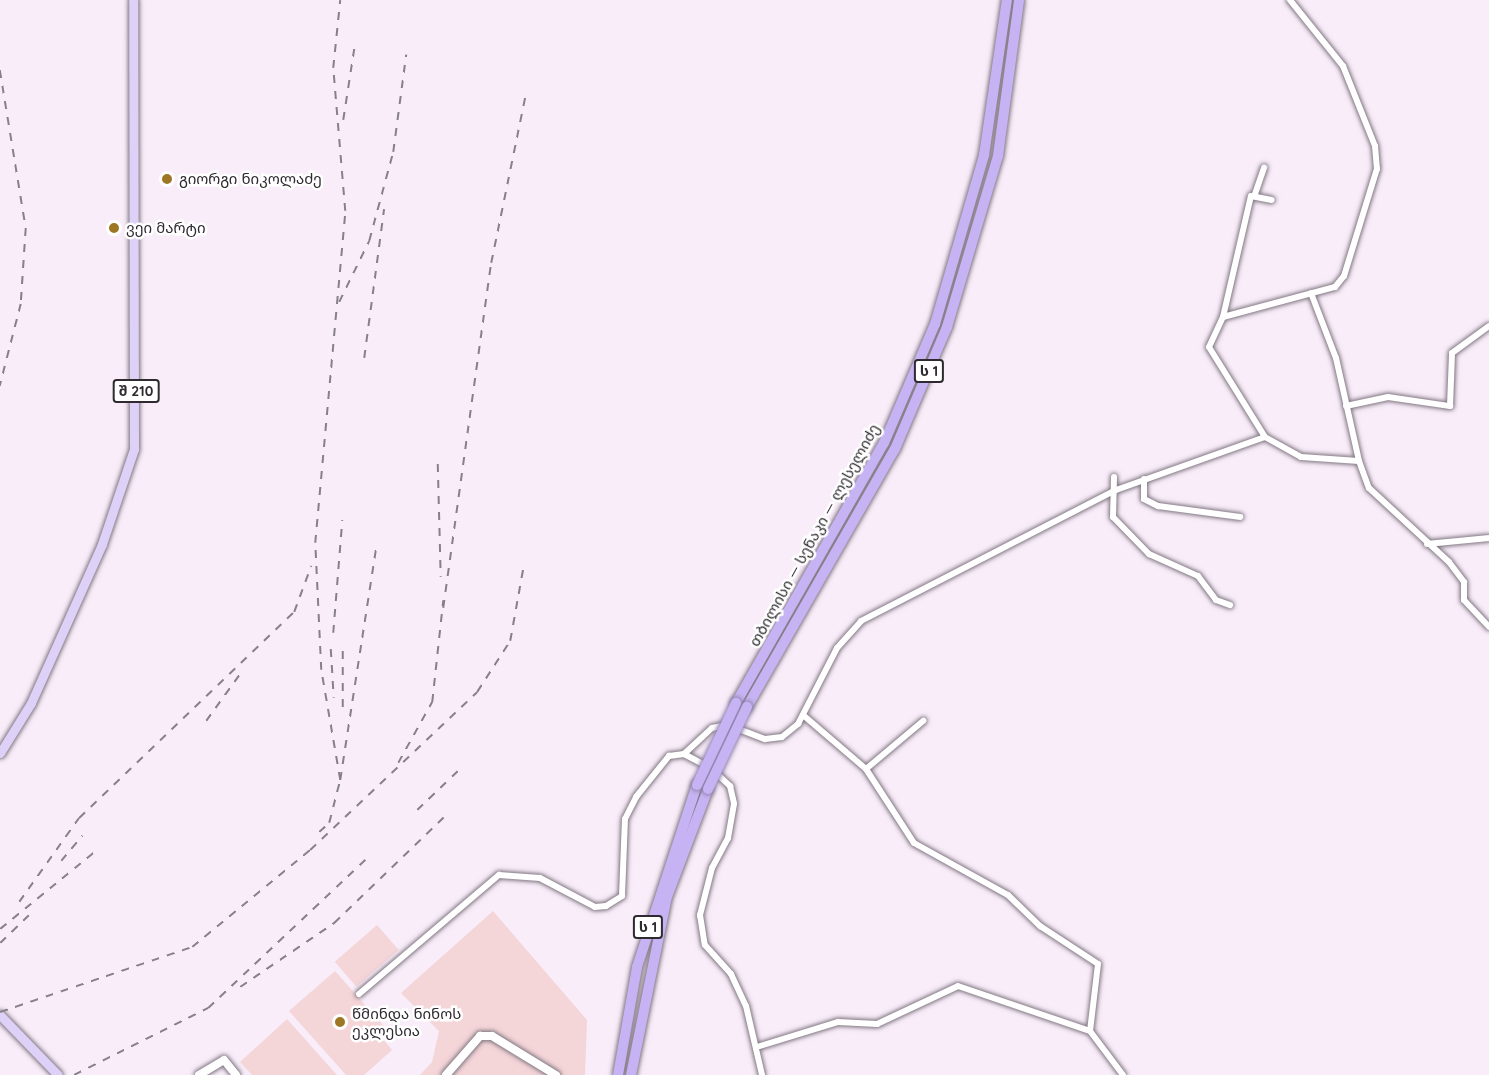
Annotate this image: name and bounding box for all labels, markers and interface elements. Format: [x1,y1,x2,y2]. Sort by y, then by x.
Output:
place label: გიორგი ნიკოლაძე [179,170,322,188]
marker: გიორგი ნიკოლაძე [160,172,174,186]
place label: ვეი მარტი [126,219,206,237]
marker: ვეი მარტი [107,221,121,235]
road number: ს 1 [912,360,946,382]
road number: შ 210 [112,380,160,402]
street label: თბილისი — სენაკი — ლესელიძე [745,420,883,650]
road number: ს 1 [632,916,664,938]
place label: წმინდა ნინოს ეკლესია [352,1004,461,1039]
marker: წმინდა ნინოს ეკლესია [333,1015,347,1029]

